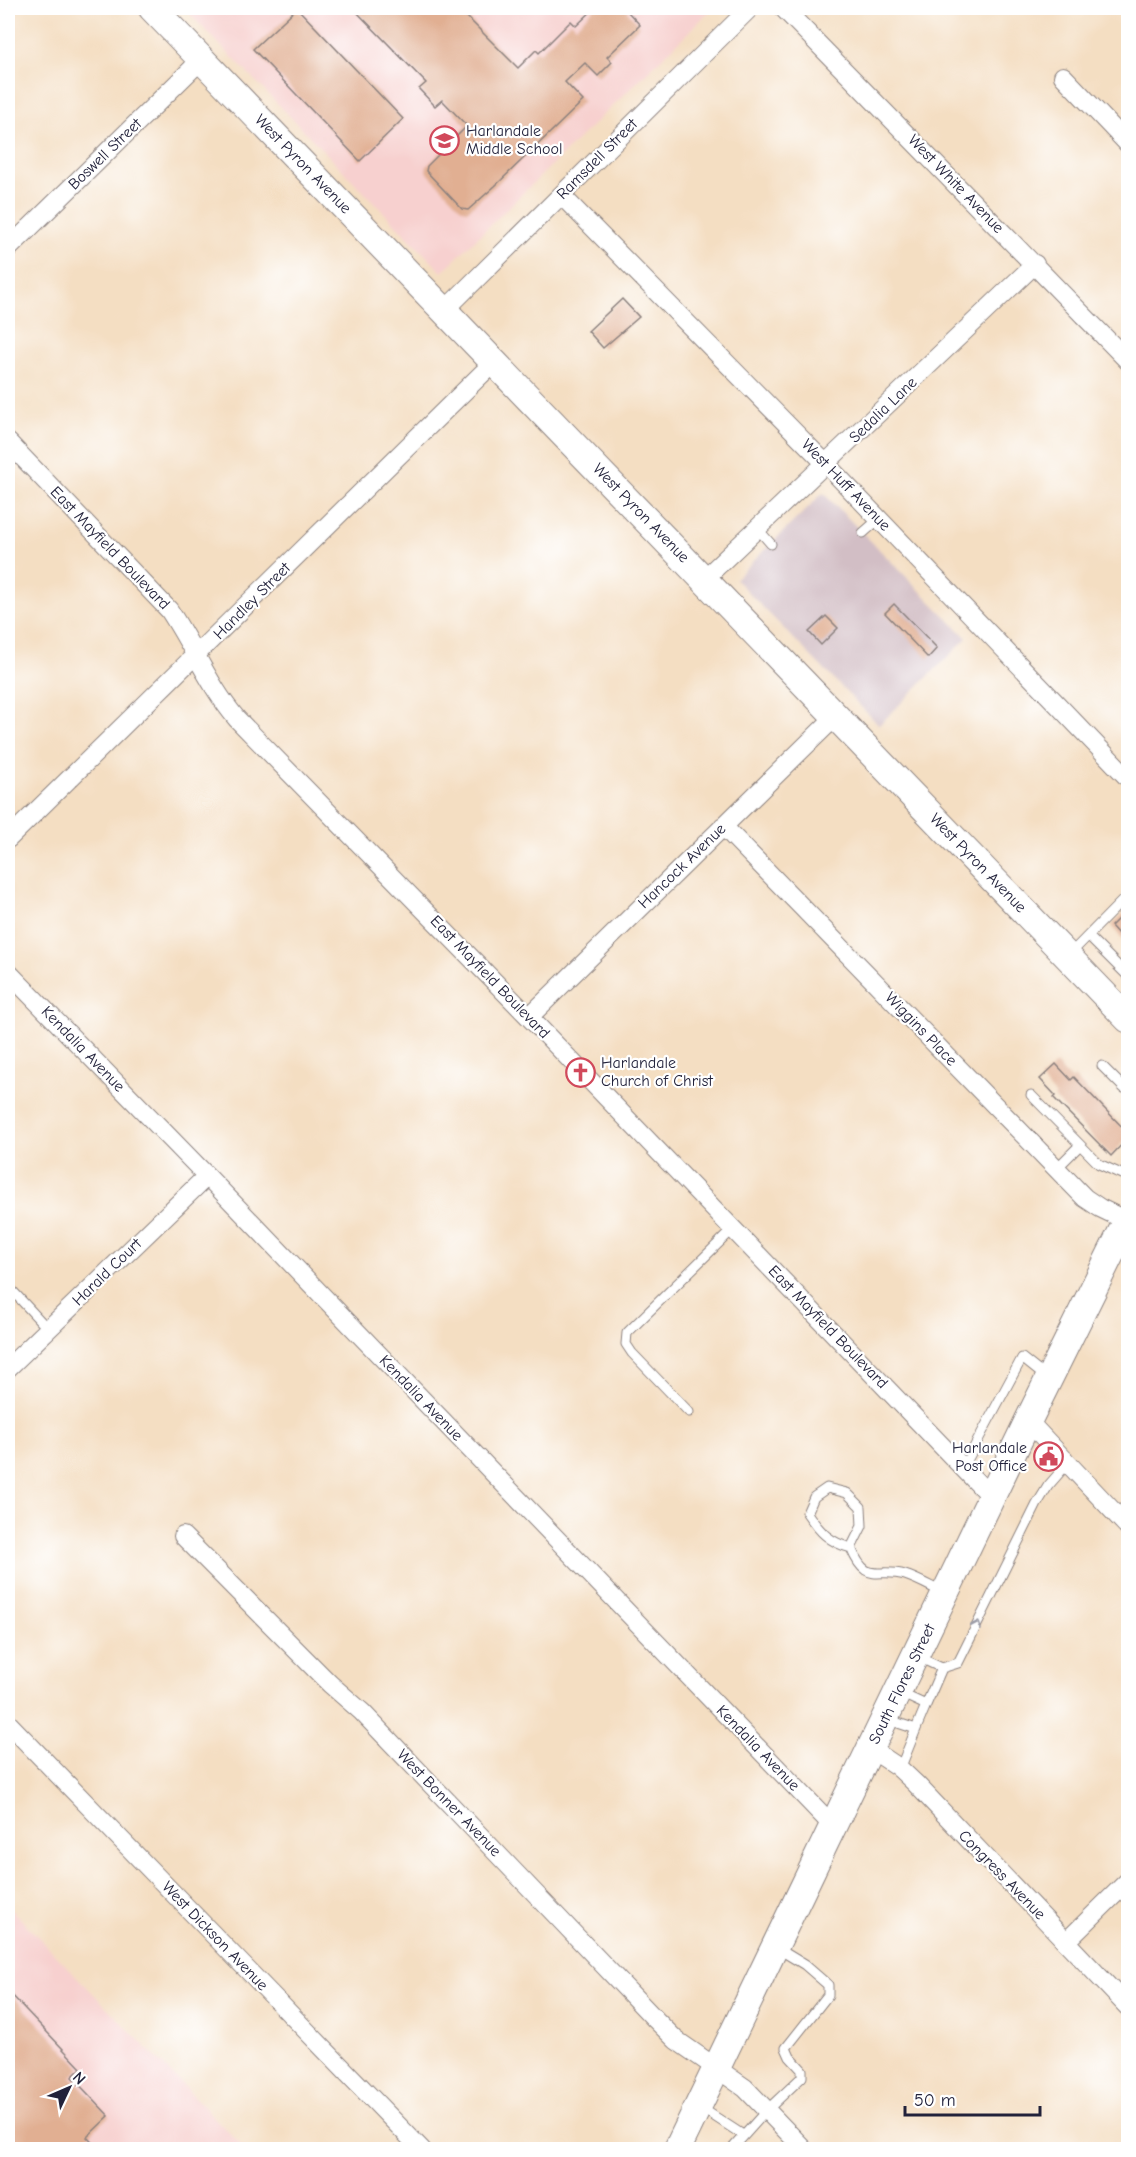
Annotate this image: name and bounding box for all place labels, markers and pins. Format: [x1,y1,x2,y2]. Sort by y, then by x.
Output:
place label: Harlandale Middle School [466,122,562,158]
school or university icon: Harlandale Middle School [429,124,461,156]
place label: Harlandale Church of Christ [601,1054,713,1090]
church icon: Harlandale Church of Christ [564,1056,596,1088]
place label: Harlandale Post Office [952,1439,1027,1475]
public building icon: Harlandale Post Office [1032,1441,1064,1473]

